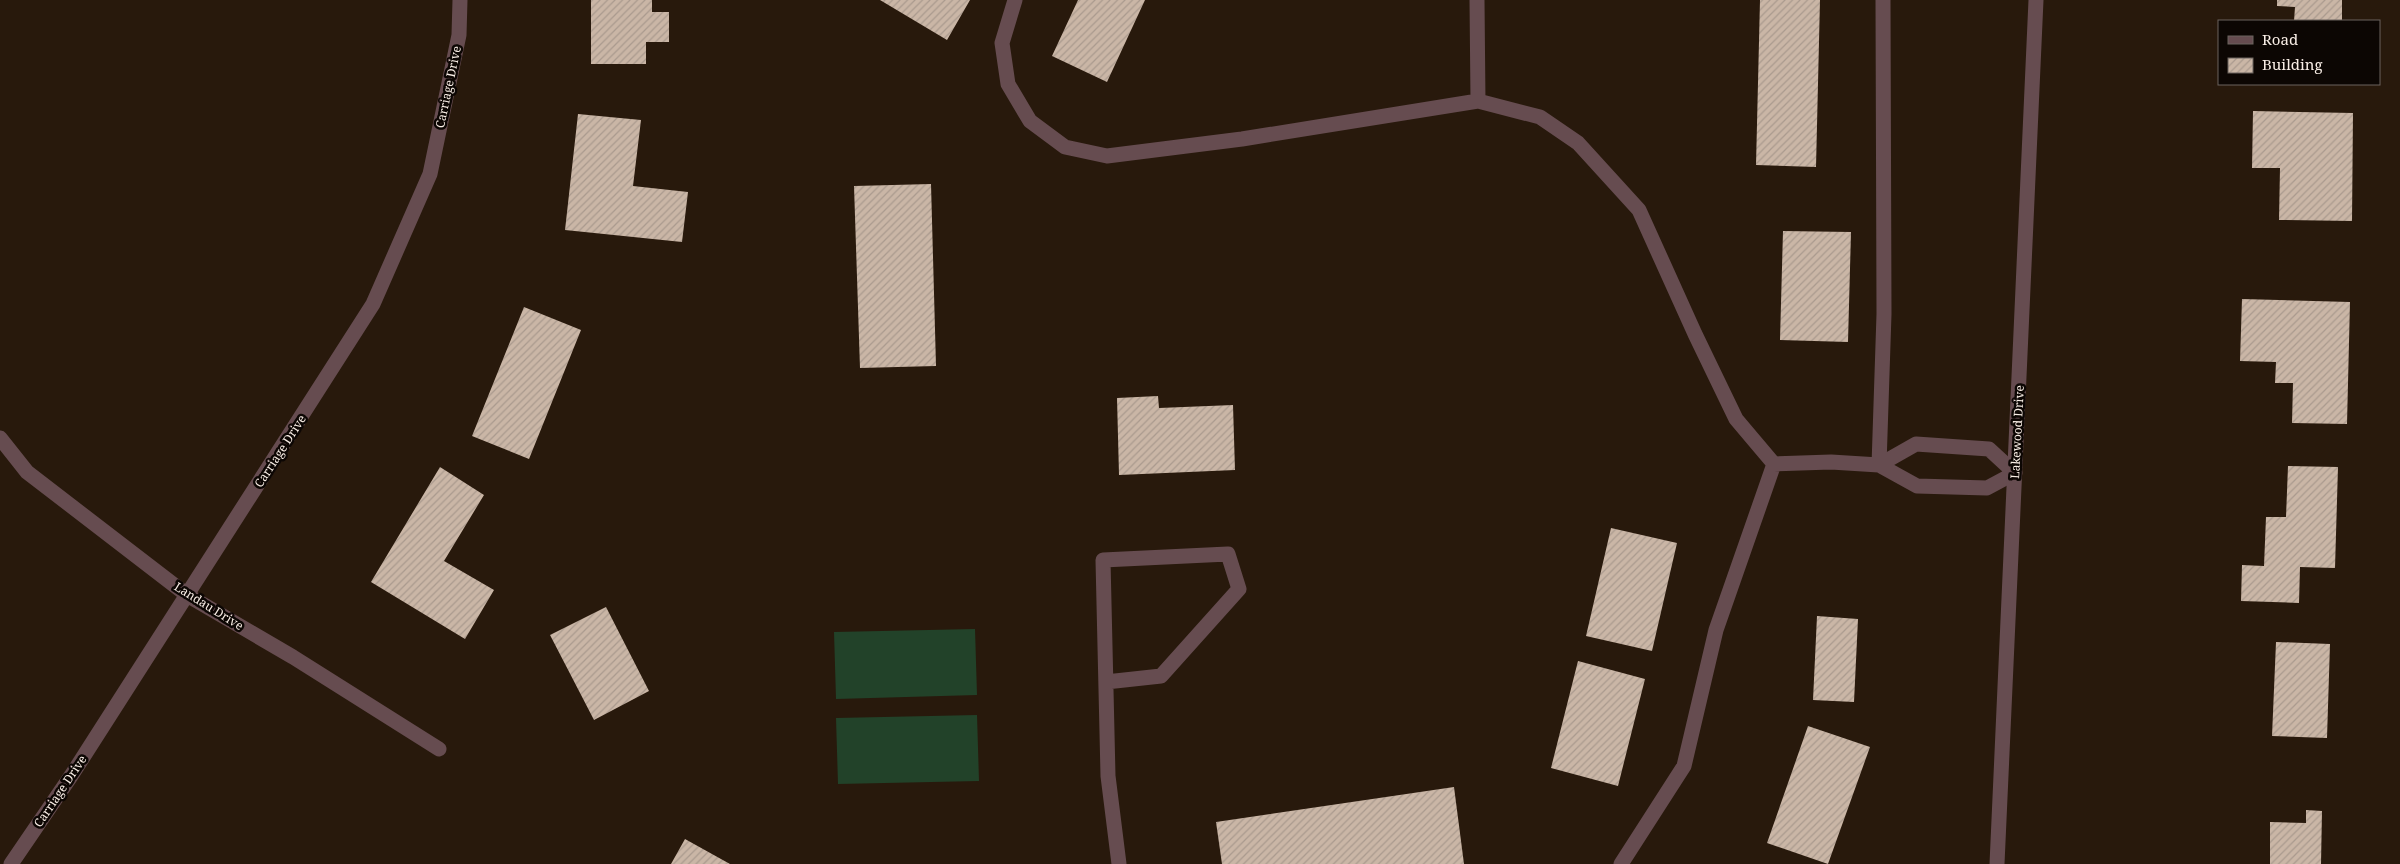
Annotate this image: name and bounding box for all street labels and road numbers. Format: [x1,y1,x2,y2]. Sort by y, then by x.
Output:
street label: Carriage Drive [431,44,465,130]
street label: Lakewood Drive [2006,385,2028,479]
street label: Carriage Drive [250,411,310,491]
street label: Landau Drive [171,578,247,634]
street label: Carriage Drive [30,752,90,830]

